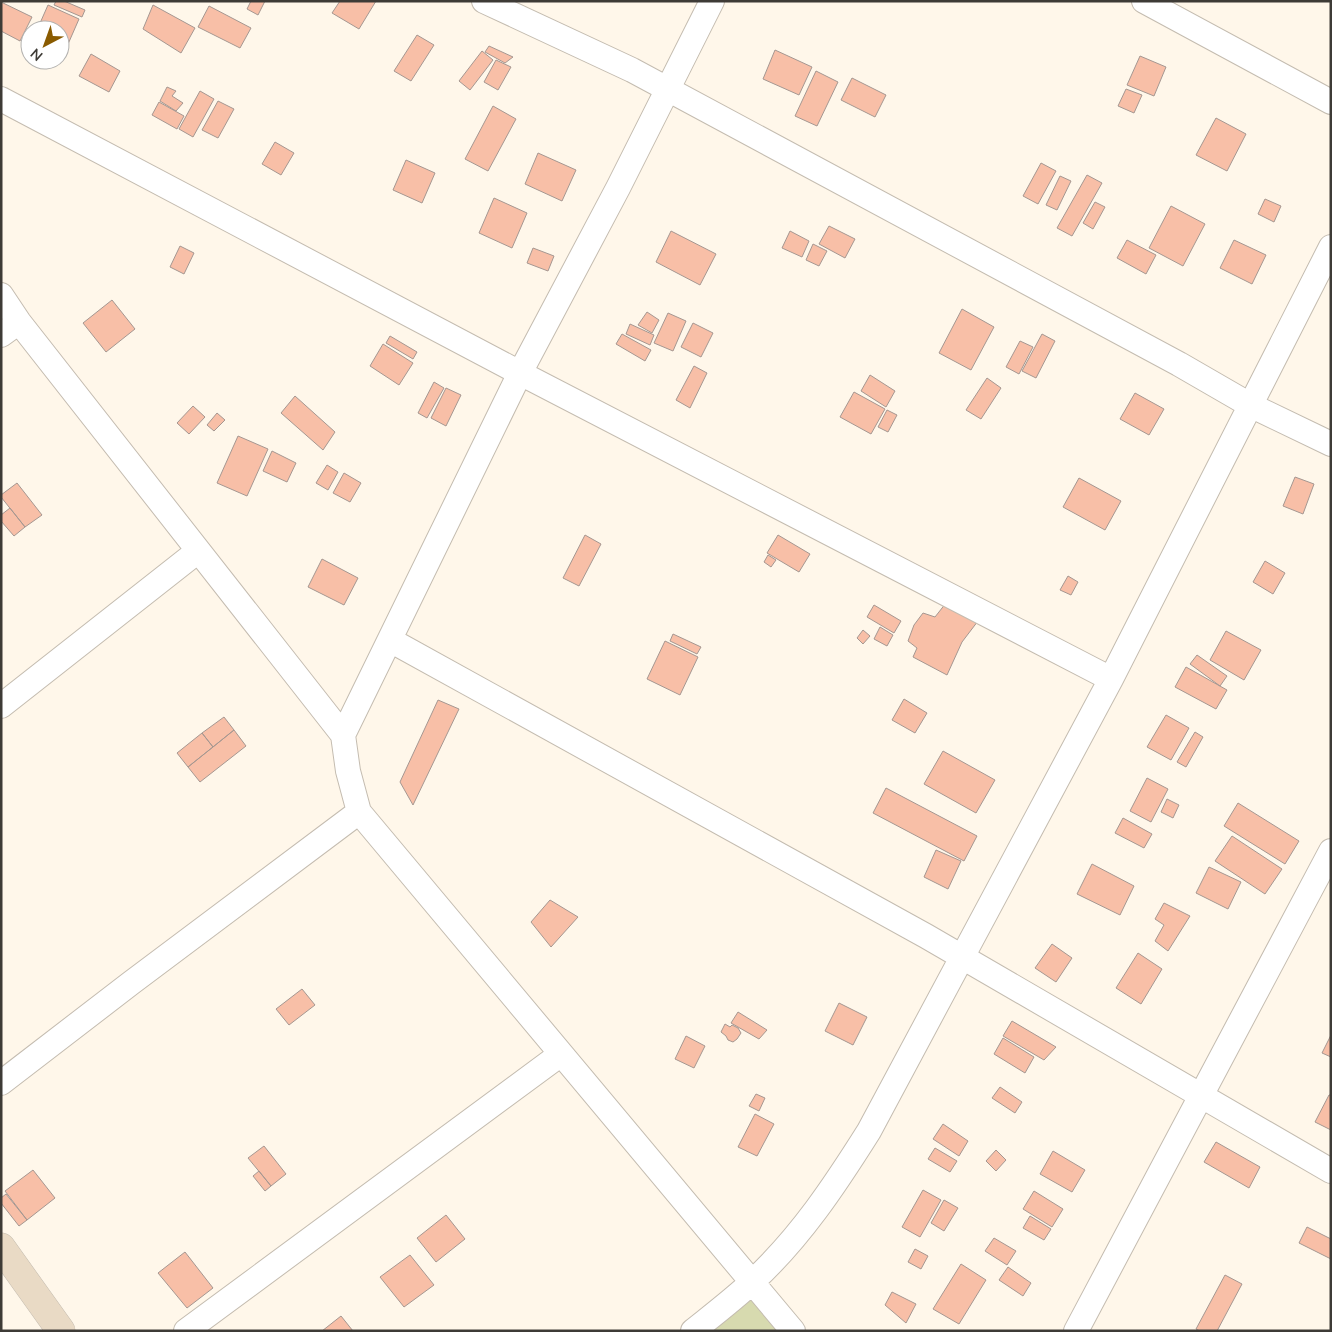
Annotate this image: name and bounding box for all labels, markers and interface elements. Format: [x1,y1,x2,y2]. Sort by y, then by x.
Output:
north arrow [20,20,70,70]
text: N [27,45,46,65]

